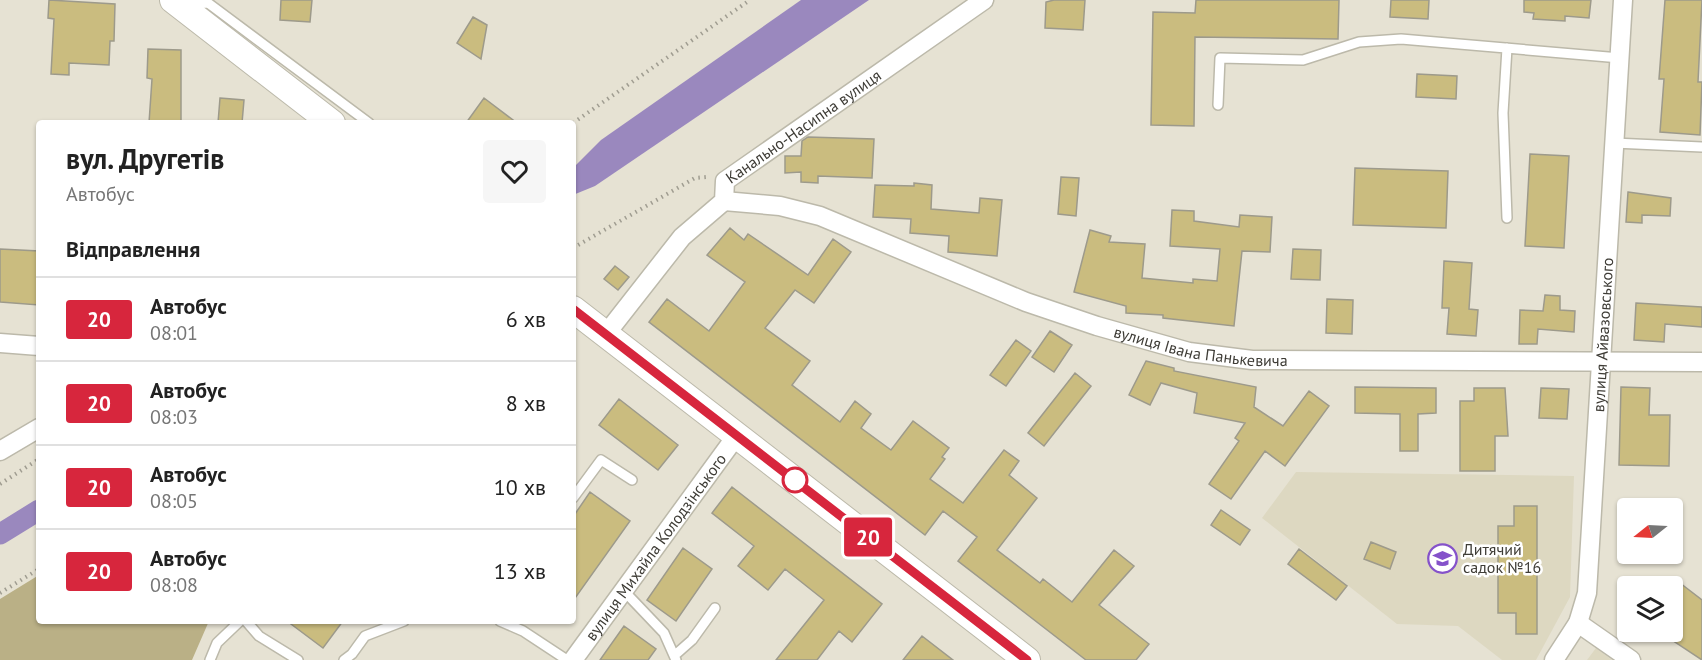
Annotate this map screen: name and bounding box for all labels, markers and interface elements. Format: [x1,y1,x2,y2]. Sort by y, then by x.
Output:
street label: Канально-Насипна вулиця [722,65,885,188]
text: вул. Другетів [66,140,224,177]
button: heart [483,140,546,203]
text: Автобус [66,181,135,207]
text: Відправлення [66,235,200,263]
street label: вулиця Айвазовського [1588,257,1617,413]
text: Автобус [150,292,227,320]
text: 6 хв [506,305,546,333]
text: 20 [87,306,111,333]
text: 08:01 [150,320,198,346]
street label: вулиця Івана Панькевича [1112,321,1288,370]
text: Автобус [150,376,227,404]
text: 8 хв [506,389,546,417]
text: 20 [87,390,111,417]
text: 08:03 [150,404,198,430]
street label: вулиця Михайла Колодзінського [581,449,730,644]
text: Автобус [150,460,227,488]
unlabelled marker [782,467,808,493]
text: 10 хв [494,473,546,501]
text: 20 [87,474,111,501]
text: 08:05 [150,488,198,514]
north arrow [1617,498,1683,564]
map controls [1617,498,1683,642]
line badge: 20 [841,518,895,556]
text: 20 [856,524,880,551]
place label: Дитячий садок №16 [1463,539,1541,577]
school or university icon: Дитячий садок №16 [1426,542,1458,574]
text: Автобус [150,544,227,572]
text: 13 хв [494,557,546,585]
text: 20 [87,558,111,585]
text: 08:08 [150,572,198,598]
button: layers [1617,576,1683,642]

